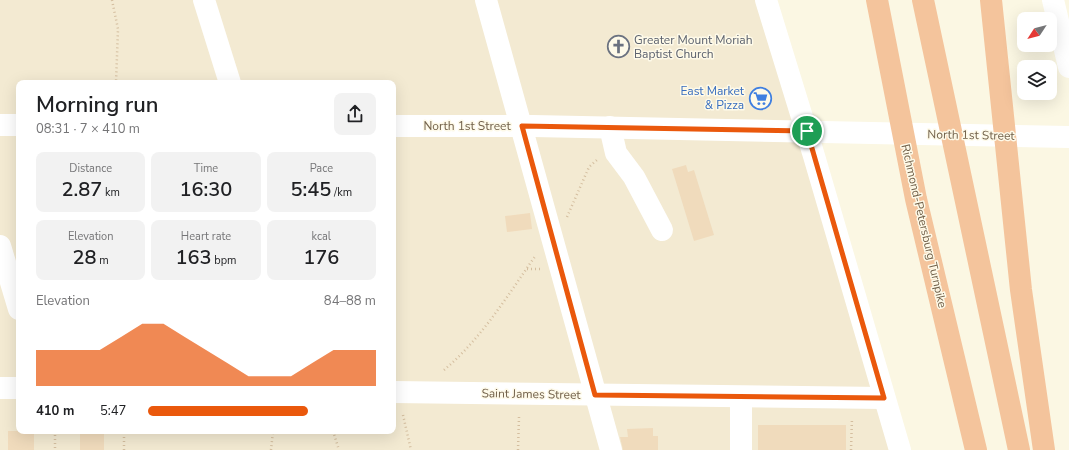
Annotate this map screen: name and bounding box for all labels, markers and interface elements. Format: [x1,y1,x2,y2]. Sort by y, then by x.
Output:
north arrow [1017,12,1057,52]
map controls [1017,12,1057,100]
place label: Greater Mount Moriah Baptist Church [634,32,753,62]
church icon: Greater Mount Moriah Baptist Church [606,34,632,60]
button: layers [1017,60,1057,100]
place label: East Market & Pizza [680,83,745,113]
supermarket icon: East Market & Pizza [747,85,773,111]
text: Morning run [36,90,159,120]
button: share [334,93,376,135]
pin [790,114,824,148]
street label: North 1st Street [423,118,511,134]
text: 08:31 · 7 × 410 m [36,120,140,138]
icon: arrive [796,120,818,142]
street label: North 1st Street [927,126,1016,144]
street label: Richmond-Petersburg Turnpike [897,143,951,309]
text: Distance [69,161,112,176]
text: Time [194,161,218,176]
text: Pace [310,161,333,176]
text: 2.87 [61,176,102,203]
text: 16:30 [180,176,232,203]
text: 5:45 [291,176,331,203]
text: km [102,185,120,200]
text: /km [331,185,352,200]
text: Elevation [68,229,113,244]
text: Heart rate [181,229,231,244]
text: kcal [312,229,331,244]
text: 28 [73,244,97,271]
text: 163 [175,244,211,271]
text: 176 [303,244,339,271]
text: m [97,253,109,268]
text: bpm [211,253,237,268]
text: Elevation [36,292,90,310]
text: 84–88 m [324,292,376,310]
street label: Saint James Street [481,385,581,403]
text: 410 m [36,402,74,420]
text: 5:47 [100,402,126,420]

